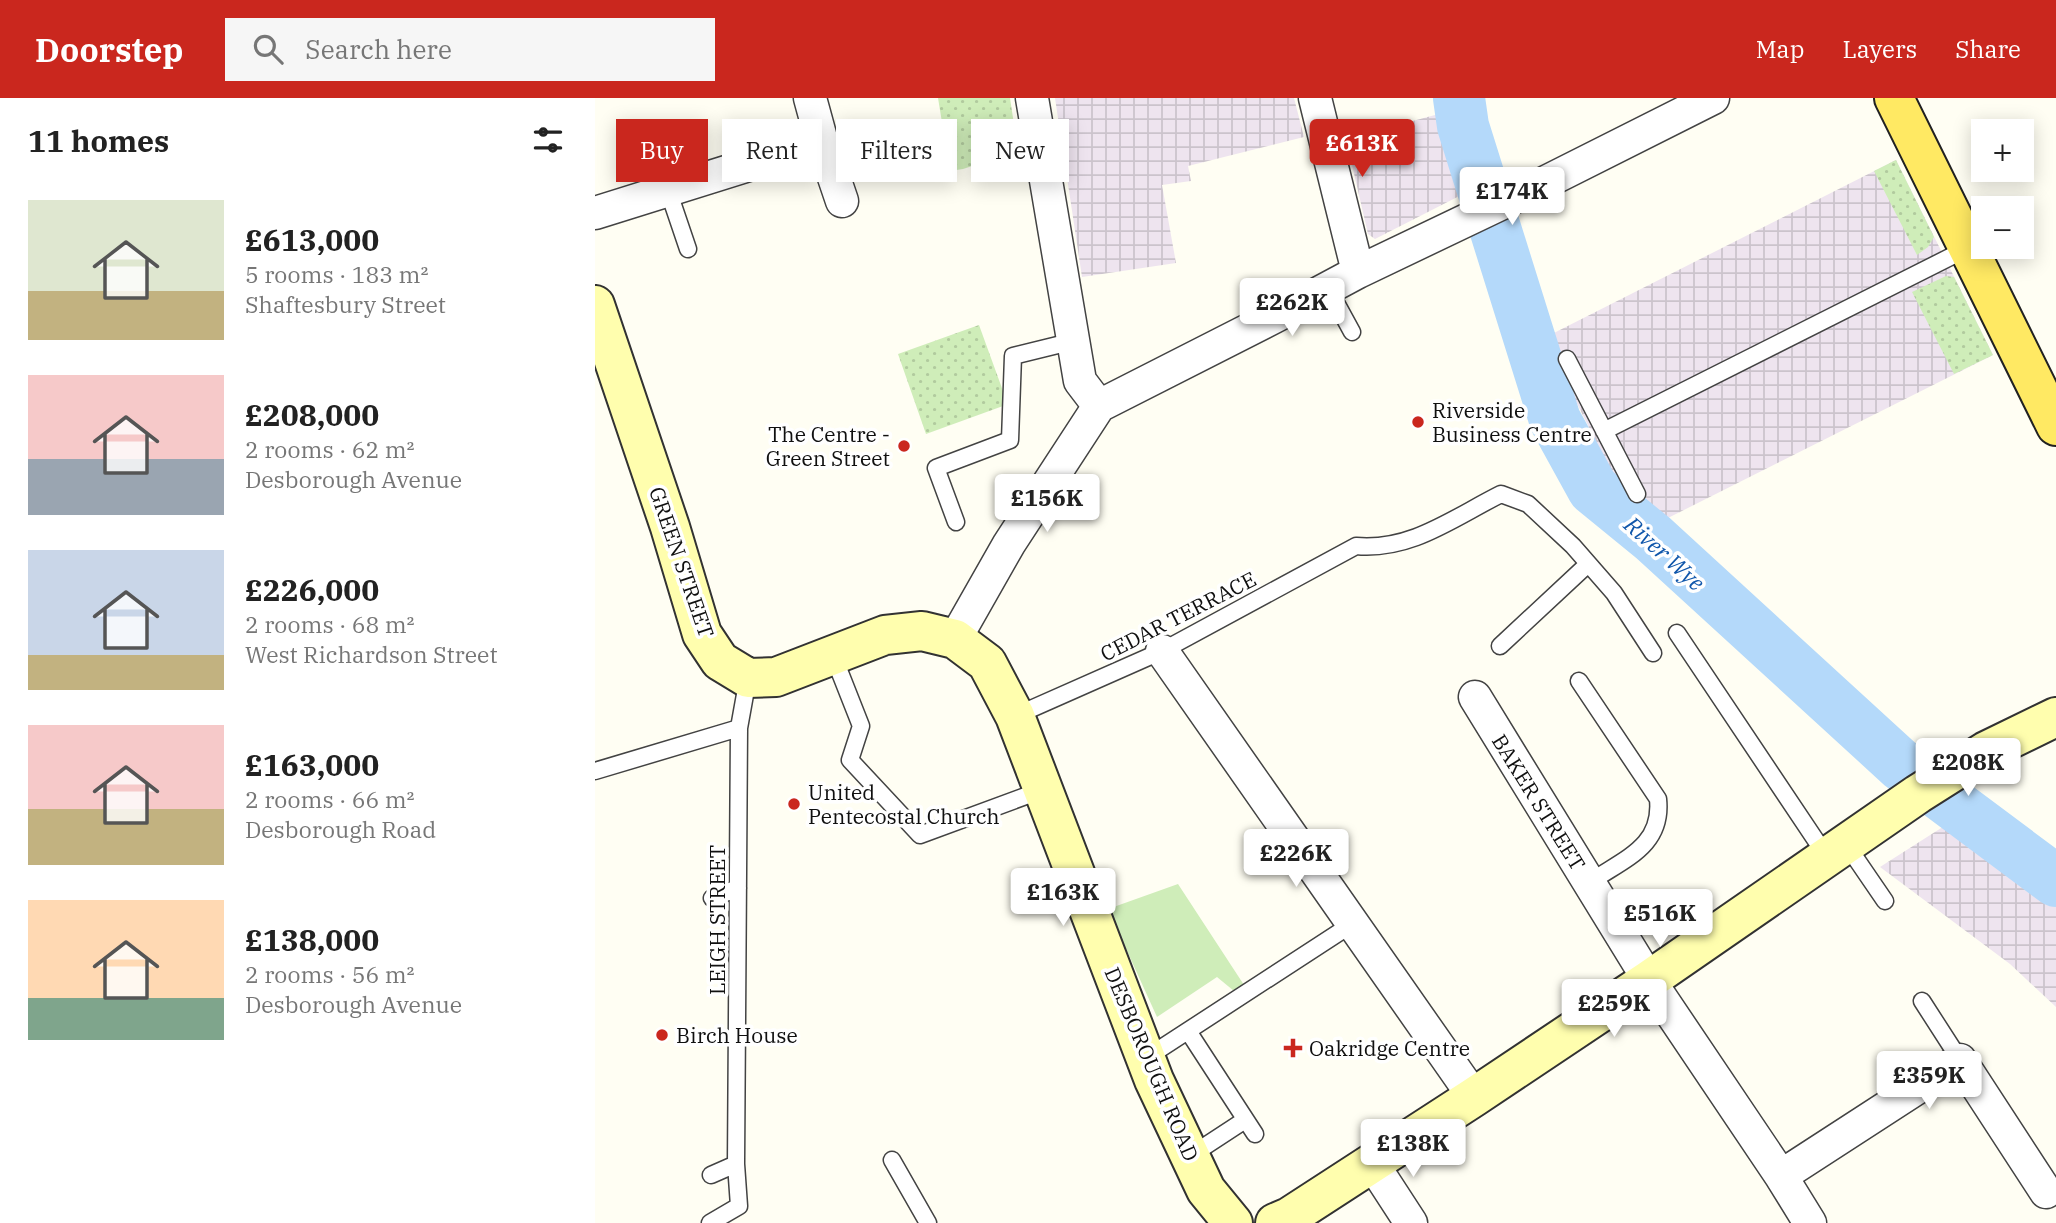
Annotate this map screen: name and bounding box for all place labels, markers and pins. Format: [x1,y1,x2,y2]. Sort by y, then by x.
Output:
pin: £613K [1313,120,1411,179]
pin: £174K [1463,167,1561,227]
pin: £262K [1243,278,1341,338]
place label: Riverside Business Centre [1432,396,1592,448]
marker: Riverside Business Centre [1410,414,1426,430]
place label: The Centre - Green Street [766,420,890,472]
marker: The Centre - Green Street [896,438,912,454]
pin: £156K [998,474,1096,534]
pin: £208K [1919,738,2017,798]
place label: United Pentecostal Church [808,778,1000,830]
marker: United Pentecostal Church [786,796,802,812]
pin: £226K [1247,830,1345,889]
pin: £163K [1014,868,1112,928]
pin: £516K [1611,890,1709,949]
pin: £259K [1565,979,1663,1039]
place label: Birch House [676,1021,798,1049]
marker: Birch House [654,1027,670,1043]
place label: Oakridge Centre [1309,1034,1470,1062]
marker: Oakridge Centre [1283,1038,1303,1058]
pin: £359K [1880,1052,1978,1111]
pin: £138K [1364,1119,1462,1179]

